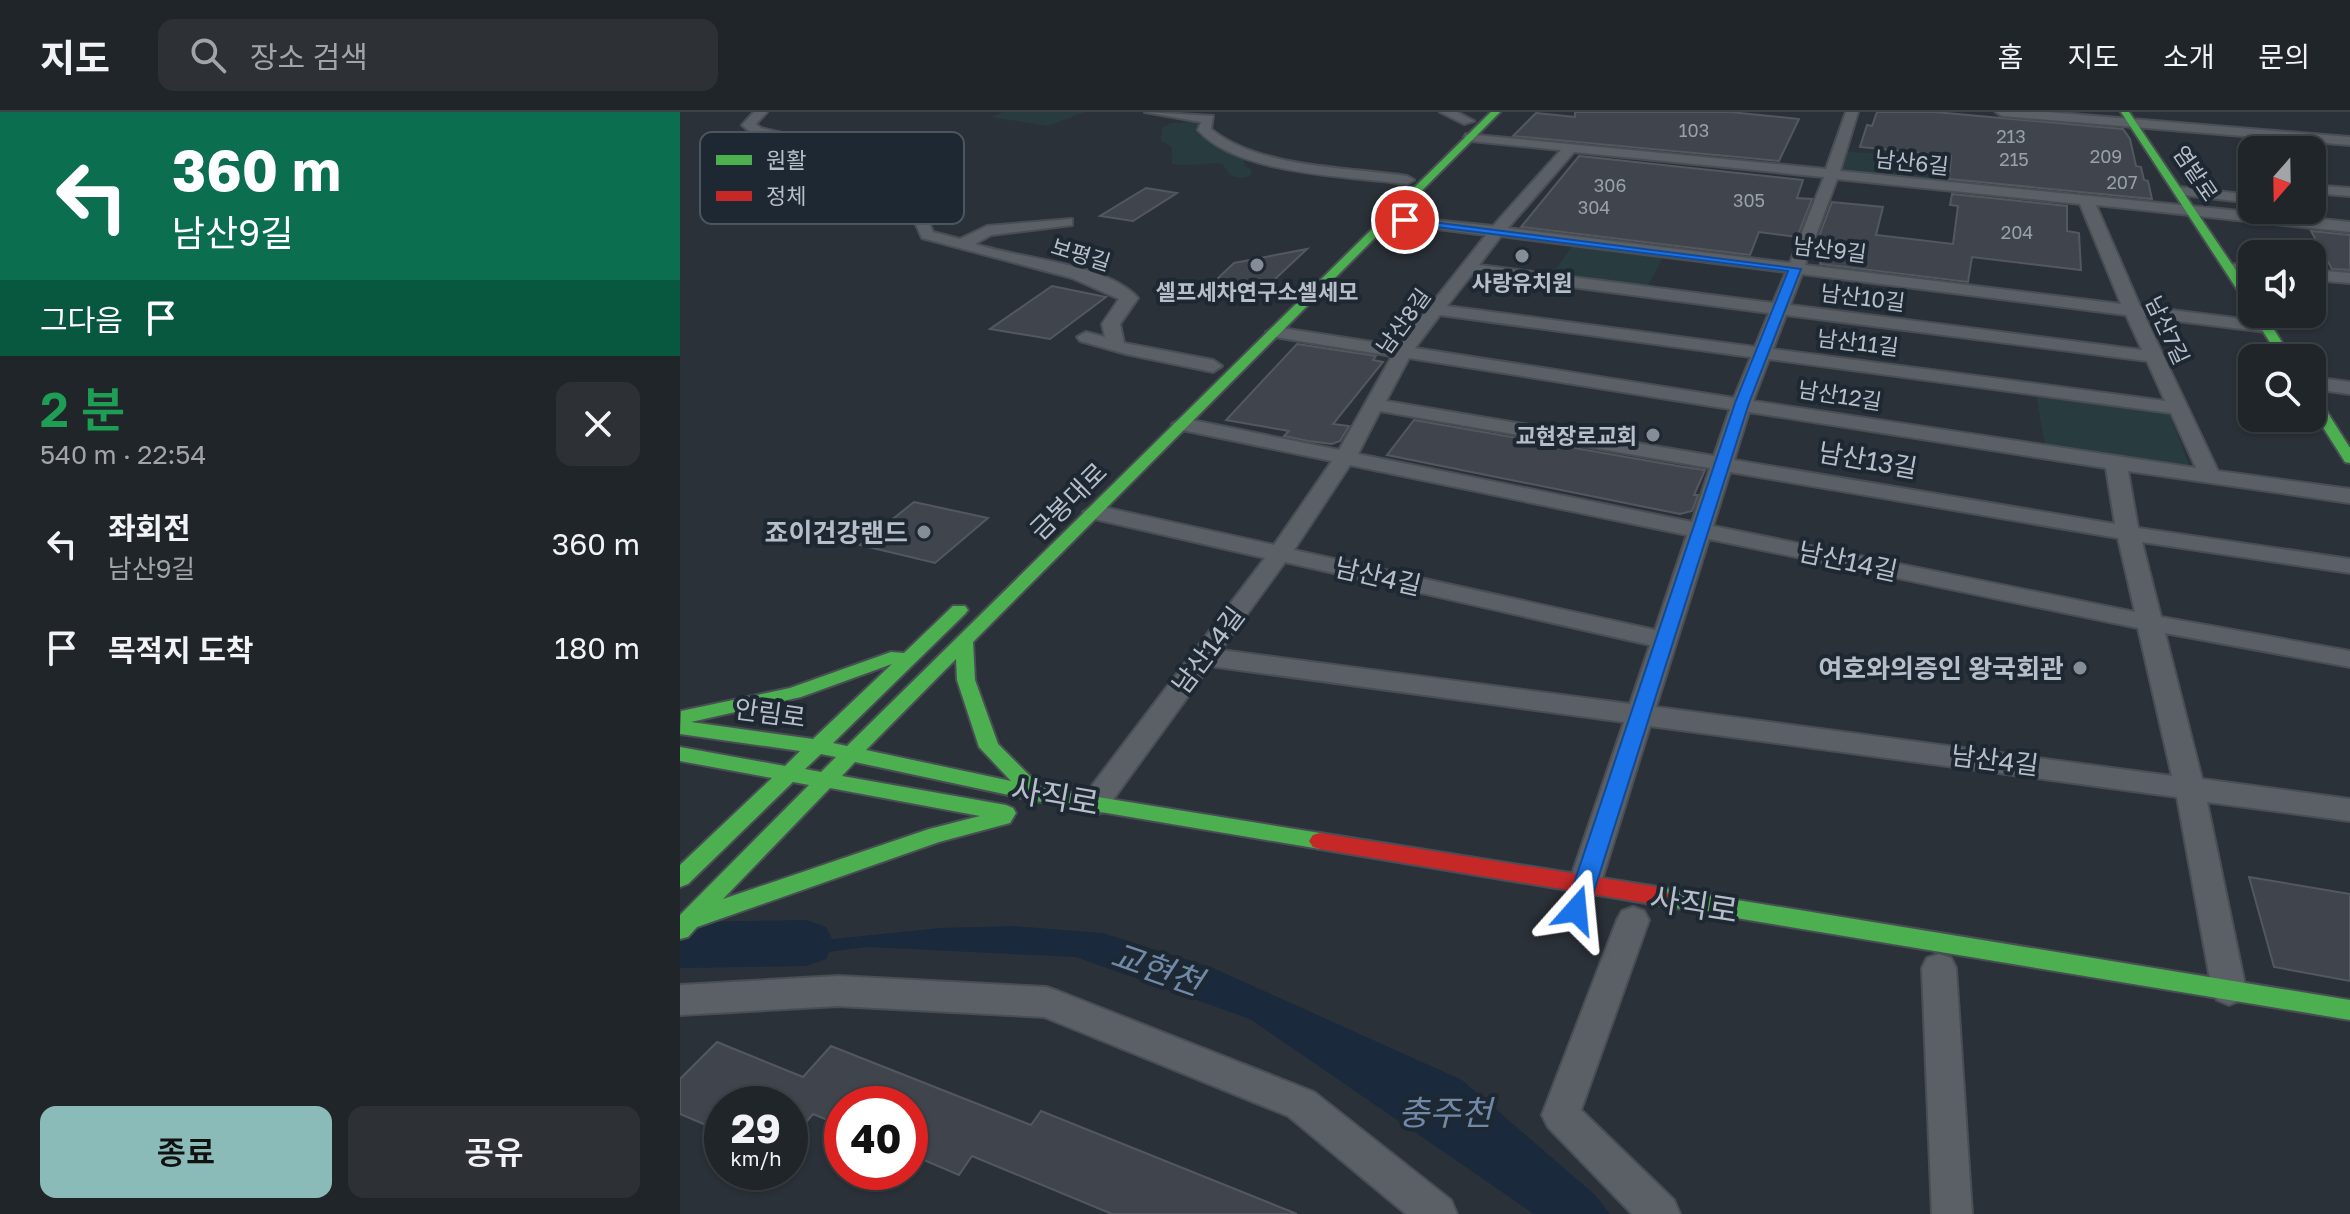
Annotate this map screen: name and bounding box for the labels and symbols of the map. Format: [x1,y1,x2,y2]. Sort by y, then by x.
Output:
house number: 103 [1679,119,1709,141]
house number: 213 [1996,125,2026,147]
legend [700,132,964,224]
north arrow [2238,136,2326,224]
street label: 염밭로 [2168,140,2224,206]
street label: 남산6길 [1874,145,1950,179]
house number: 209 [2090,145,2122,167]
text: 원활 [766,146,806,173]
house number: 215 [1999,148,2029,170]
house number: 207 [2106,171,2138,193]
house number: 306 [1594,174,1626,196]
text: 정체 [766,182,806,209]
pin [1371,186,1439,254]
house number: 305 [1733,189,1765,211]
house number: 304 [1578,196,1610,218]
house number: 204 [2001,221,2033,243]
street label: 남산9길 [1792,231,1868,267]
street label: 보평길 [1048,232,1114,276]
marker: 사랑유치원 [1513,247,1531,265]
marker: 셀프세차연구소셀세모 [1248,256,1266,274]
place label: 사랑유치원 [1471,269,1573,296]
place label: 셀프세차연구소셀세모 [1156,278,1358,305]
street label: 남산10길 [1819,278,1907,316]
street label: 남산8길 [1370,283,1436,359]
street label: 남산7길 [2140,291,2196,369]
street label: 남산11길 [1816,324,1900,360]
street label: 남산12길 [1796,375,1884,415]
place label: 교현장로교회 [1516,422,1637,449]
marker: 교현장로교회 [1644,426,1662,444]
street label: 남산13길 [1816,436,1920,484]
street label: 금봉대로 [1023,456,1113,546]
place label: 죠이건강랜드 [764,517,908,548]
marker: 죠이건강랜드 [915,523,933,541]
street label: 남산14길 [1796,535,1900,587]
street label: 남산4길 [1332,551,1424,601]
street label: 남산14길 [1165,601,1251,699]
place label: 여호와의증인 왕국회관 [1818,653,2064,684]
marker: 여호와의증인 왕국회관 [2071,659,2089,677]
street label: 안림로 [732,693,808,733]
street label: 남산4길 [1950,739,2040,781]
street label: 사직로 [1008,770,1102,822]
position arrow [1534,868,1618,952]
street label: 사직로 [1647,878,1741,930]
water label: 교현천 [1106,934,1211,1003]
speed limit sign: 40 [824,1086,928,1190]
water label: 충주천 [1398,1092,1496,1132]

